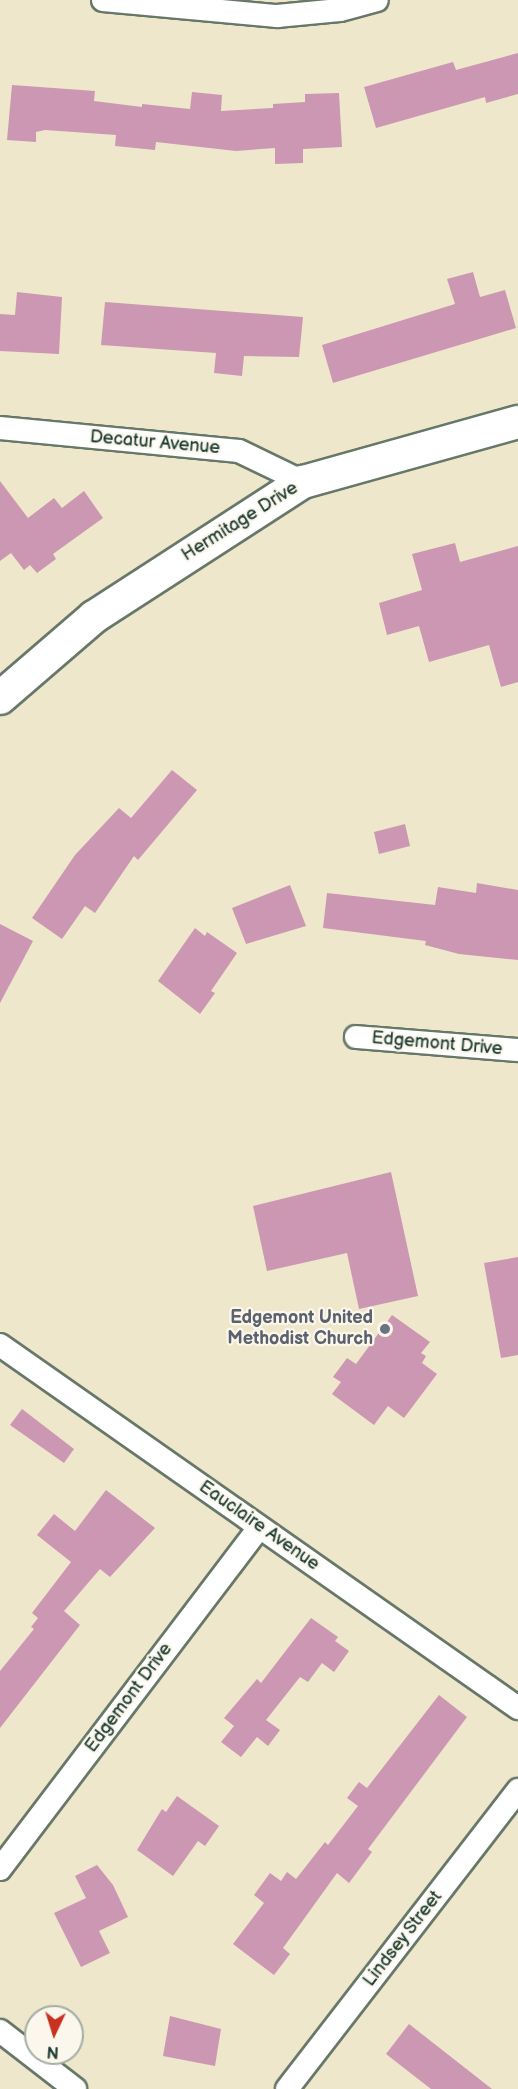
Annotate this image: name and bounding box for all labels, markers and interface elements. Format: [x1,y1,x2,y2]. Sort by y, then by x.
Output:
street label: Decatur Avenue [89,427,221,459]
street label: Hermitage Drive [178,478,302,566]
street label: Edgemont Drive [371,1028,503,1060]
place label: Edgemont United Methodist Church [227,1308,373,1350]
marker: Edgemont United Methodist Church [378,1322,392,1336]
street label: Eauclaire Avenue [195,1476,323,1576]
street label: Edgemont Drive [81,1639,177,1757]
street label: Lindsey Street [359,1886,447,1992]
north arrow [24,2005,84,2065]
text: N [46,2042,60,2061]

